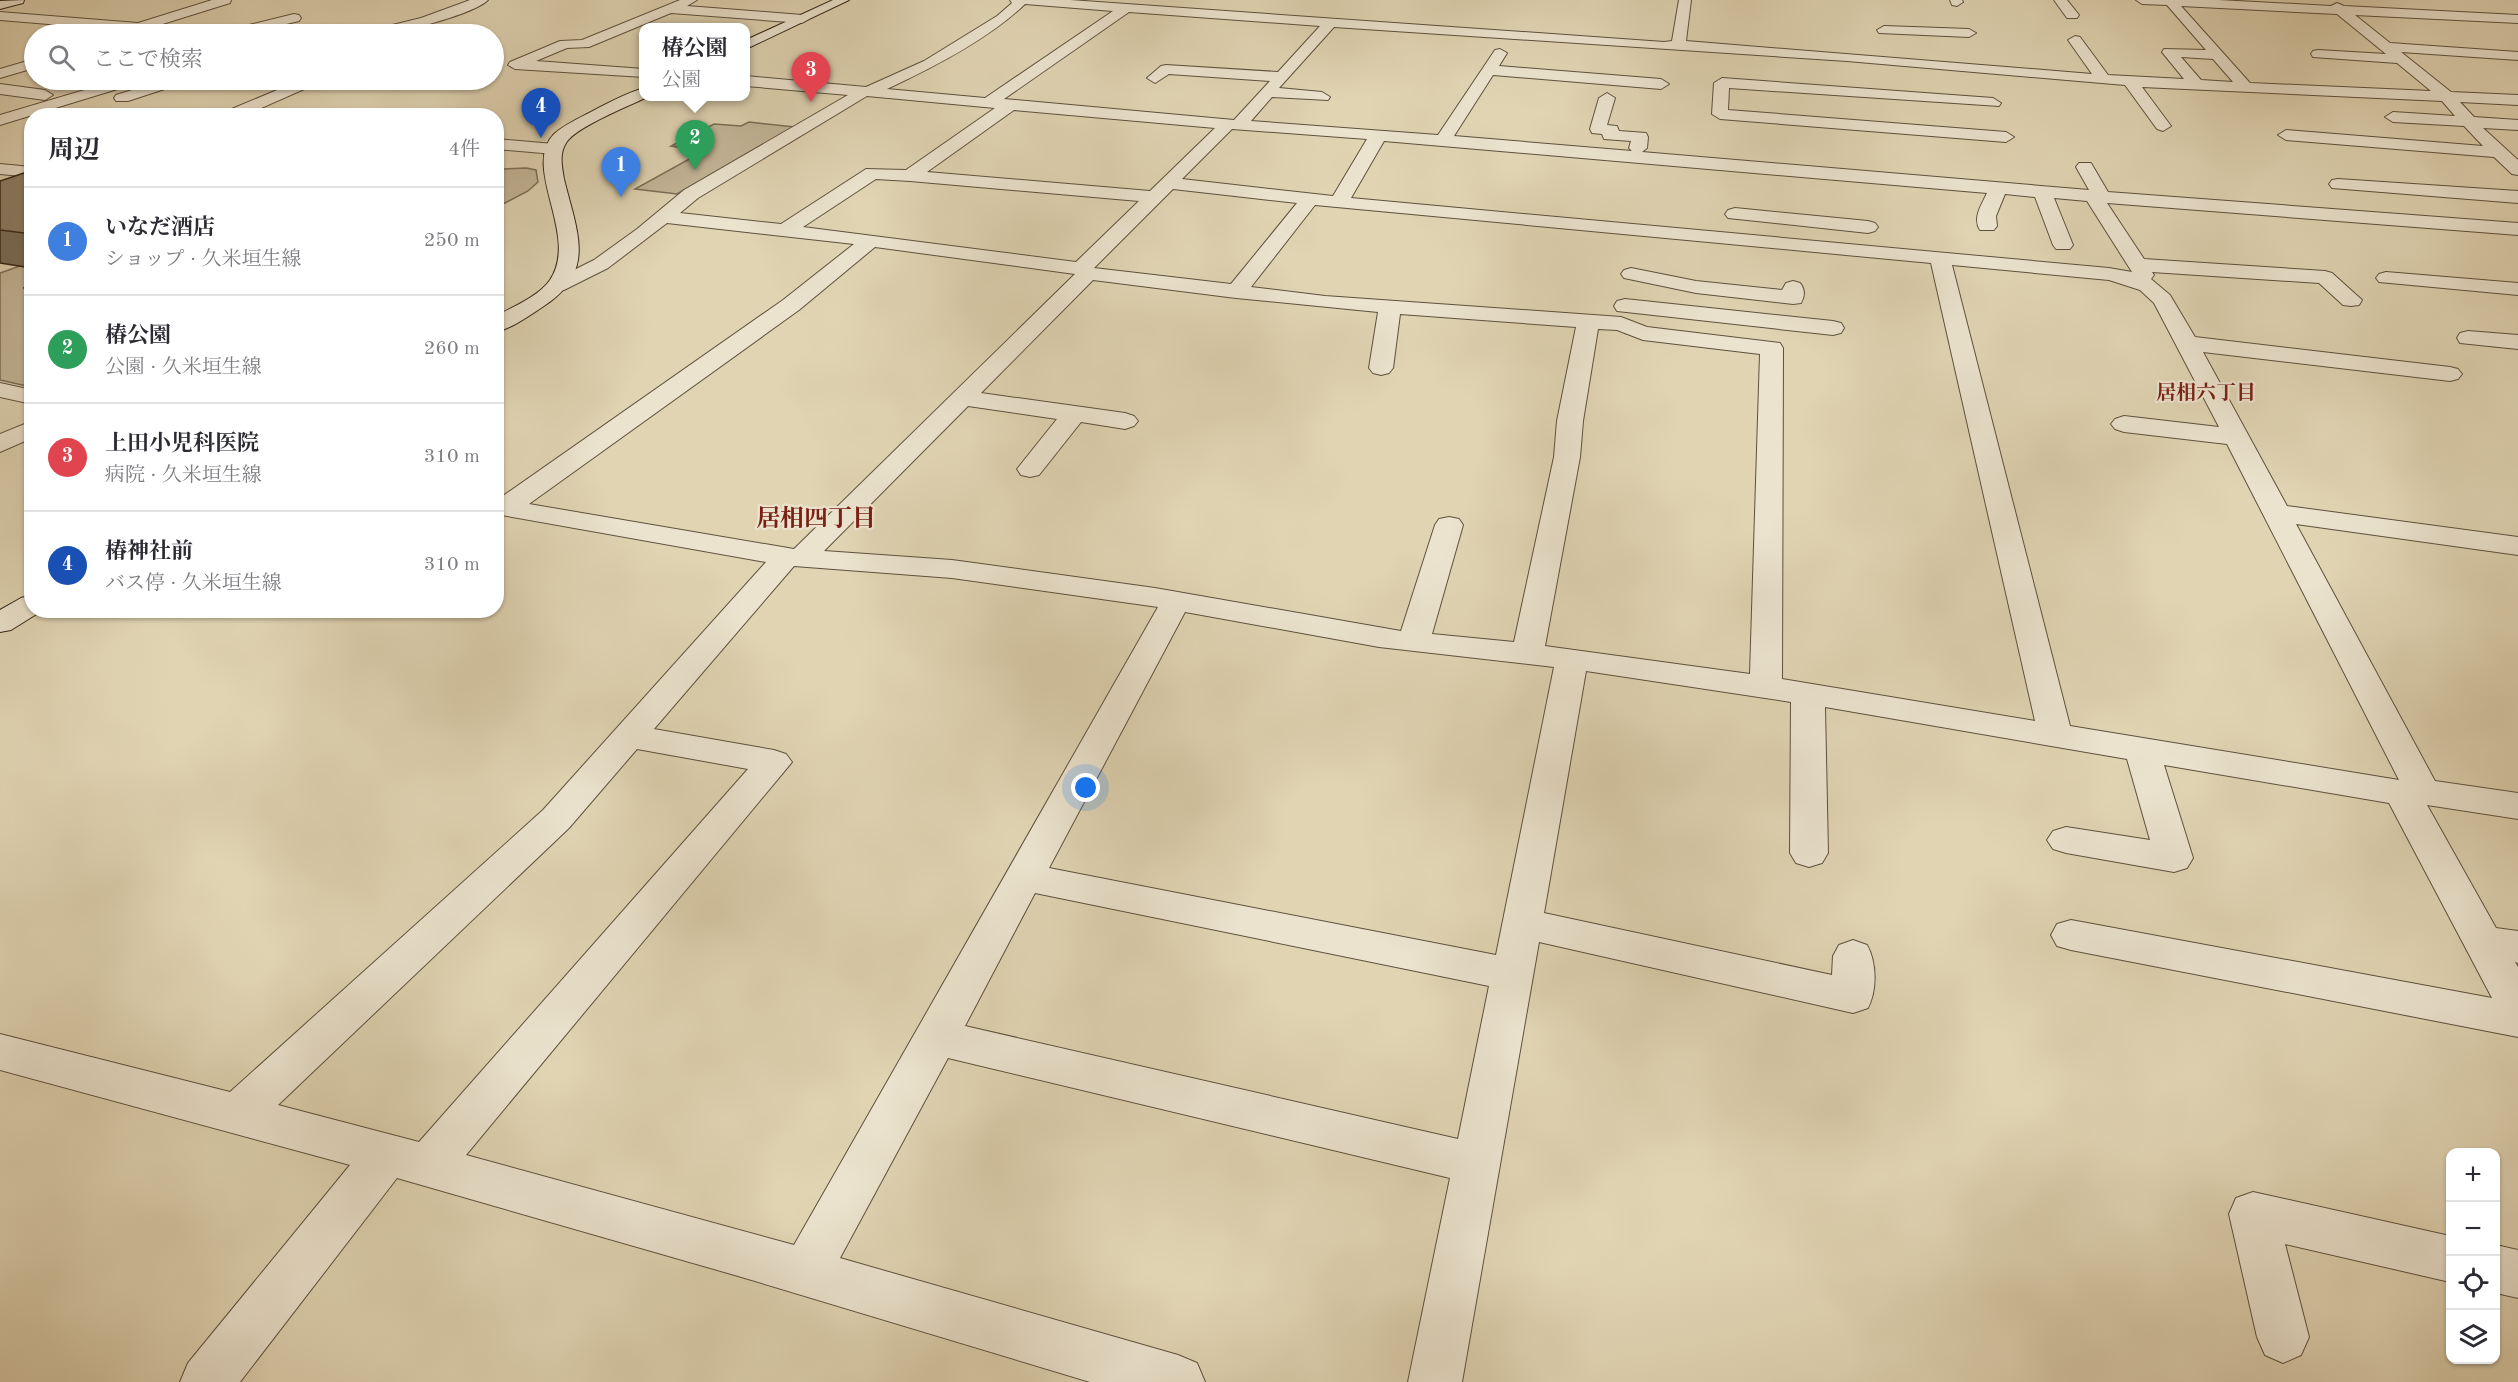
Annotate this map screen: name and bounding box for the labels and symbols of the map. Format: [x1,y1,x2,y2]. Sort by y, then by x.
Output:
pin: 3 [792,52,830,102]
pin: 4 [522,88,560,138]
pin: 2 [676,120,714,170]
pin: 1 [602,148,640,197]
district label: 居相六丁目 [2156,382,2256,404]
district label: 居相四丁目 [756,505,876,532]
your location [1071,773,1100,802]

